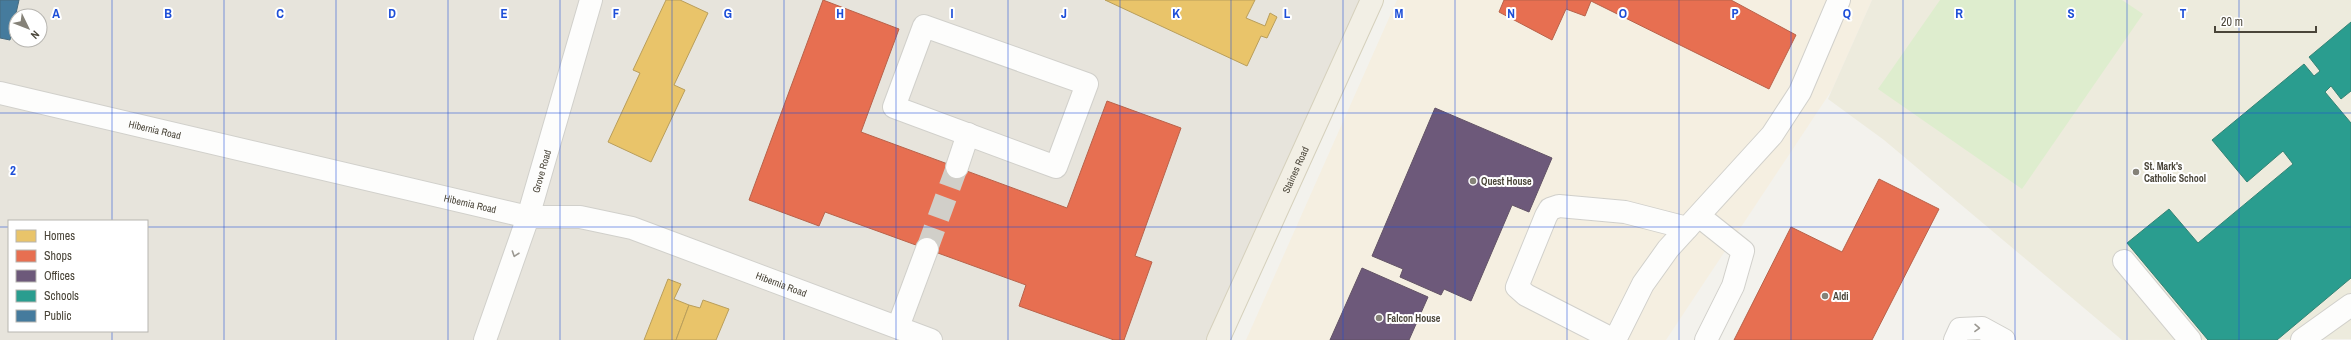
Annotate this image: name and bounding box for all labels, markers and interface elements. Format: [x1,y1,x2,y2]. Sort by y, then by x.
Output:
text: A [52,5,60,22]
text: B [164,5,172,22]
text: C [276,5,284,22]
text: D [388,5,396,22]
text: E [500,5,508,22]
text: F [613,5,620,22]
text: G [724,5,732,22]
text: H [836,5,844,22]
text: I [951,5,954,22]
text: J [1061,5,1067,22]
text: K [1172,5,1180,22]
text: L [1284,5,1291,22]
text: M [1395,5,1404,22]
text: N [1507,5,1515,22]
text: O [1619,5,1627,22]
text: P [1731,5,1739,22]
text: Q [1843,5,1851,22]
text: R [1955,5,1963,22]
text: S [2067,5,2075,22]
text: T [2180,5,2187,22]
north arrow [8,8,48,48]
scale bar [2215,8,2316,34]
text: 20 m [2221,14,2243,30]
text: N [28,28,43,42]
street label: Hibernia Road [127,117,182,142]
street label: Staines Road [1279,145,1312,195]
street label: Grove Road [529,148,554,194]
place label: St. Mark's Catholic School [2144,160,2206,185]
text: 2 [10,162,16,179]
marker: St. Mark's Catholic School [2131,167,2141,177]
place label: Quest House [1481,175,1532,188]
marker: Quest House [1468,176,1478,186]
street label: Hibernia Road [443,191,498,216]
legend [8,220,148,332]
text: Homes [44,228,75,244]
text: Shops [44,248,72,264]
one-way arrow [511,250,520,257]
text: Offices [44,268,75,284]
street label: Hibernia Road [754,269,808,300]
text: Schools [44,288,79,304]
place label: Aldi [1833,290,1849,303]
marker: Aldi [1820,291,1830,301]
text: Public [44,308,71,324]
place label: Falcon House [1387,312,1441,325]
marker: Falcon House [1374,313,1384,323]
one-way arrow [1974,324,1980,333]

